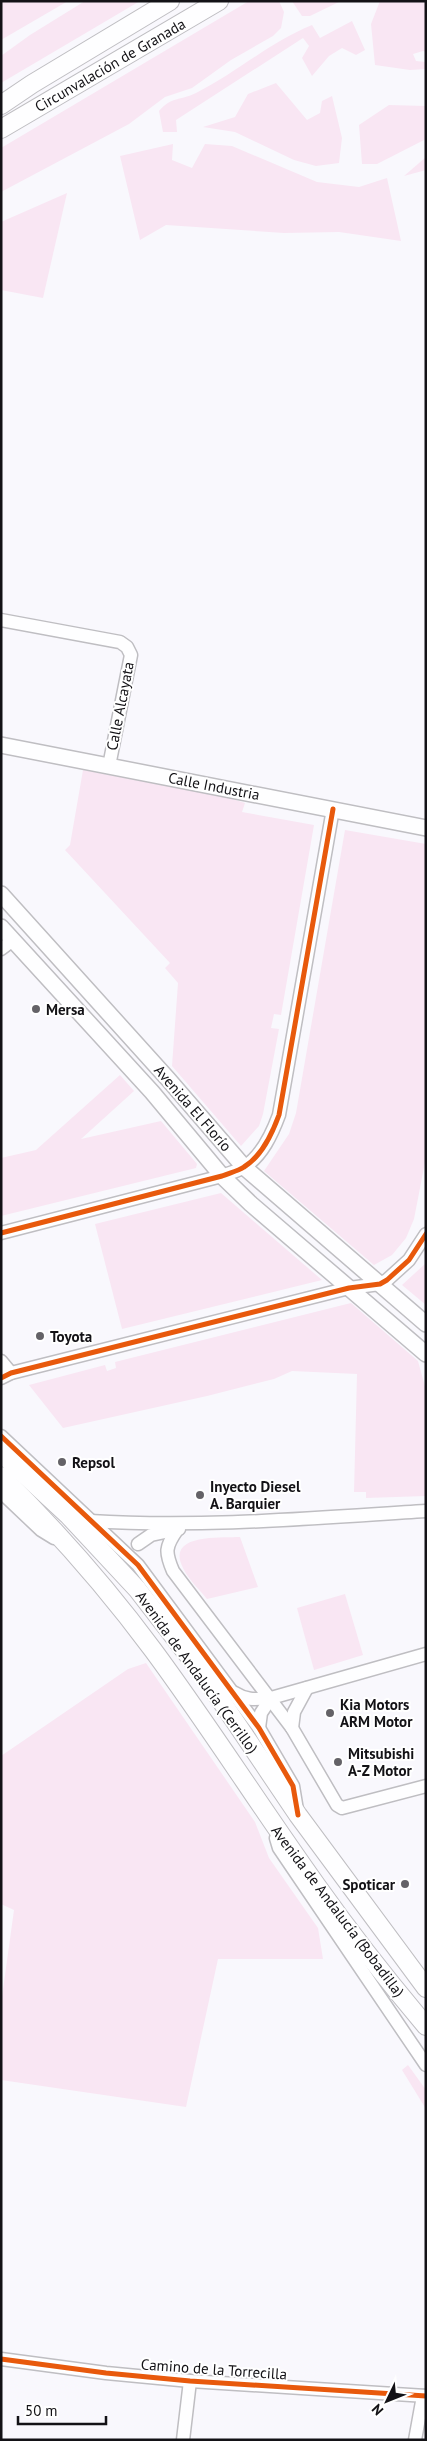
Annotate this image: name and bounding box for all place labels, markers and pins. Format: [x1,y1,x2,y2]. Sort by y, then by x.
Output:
place label: Mersa [46,1000,85,1019]
marker: Mersa [30,1003,42,1015]
place label: Toyota [50,1327,92,1346]
marker: Toyota [34,1330,46,1342]
place label: Repsol [72,1453,115,1472]
marker: Repsol [56,1456,68,1468]
place label: Inyecto Diesel A. Barquier [210,1477,301,1513]
marker: Inyecto Diesel A. Barquier [194,1489,206,1501]
place label: Kia Motors ARM Motor [340,1695,413,1731]
marker: Kia Motors ARM Motor [324,1707,336,1719]
place label: Mitsubishi A-Z Motor [348,1744,414,1780]
marker: Mitsubishi A-Z Motor [332,1756,344,1768]
place label: Spoticar [342,1875,396,1894]
marker: Spoticar [399,1878,411,1890]

